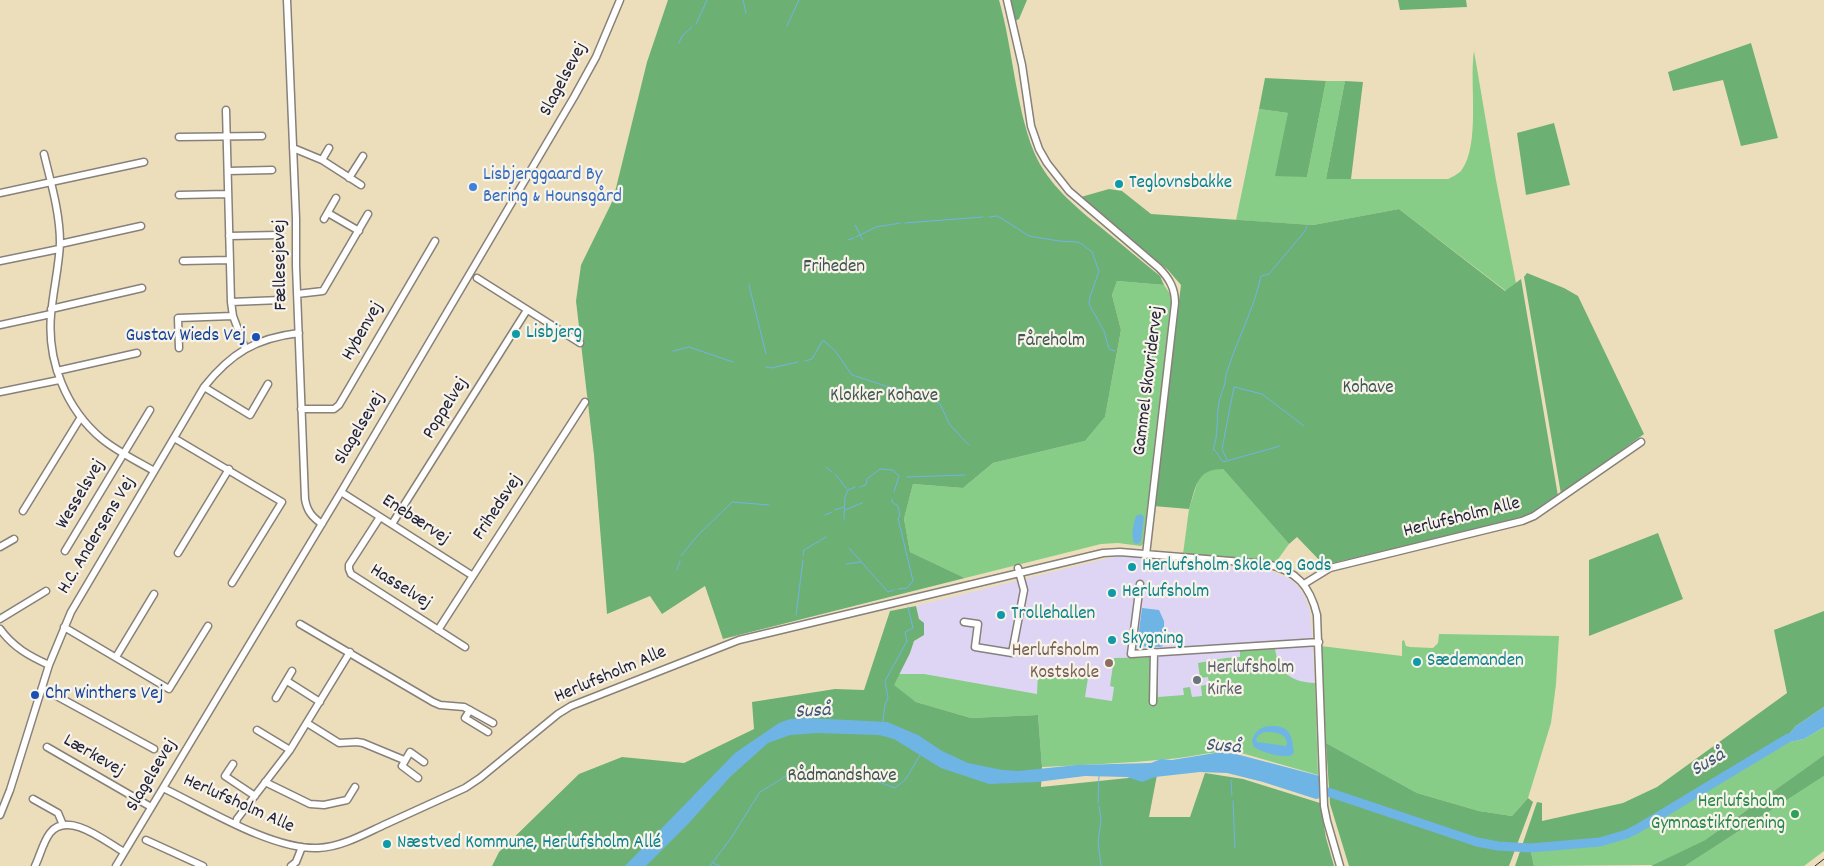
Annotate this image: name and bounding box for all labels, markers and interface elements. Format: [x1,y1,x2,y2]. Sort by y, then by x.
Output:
street label: Slagelsevej [536,39,594,121]
place label: Lisbjerggaard By Bering & Hounsgård [483,165,622,209]
place label: Teglovnsbakke [1129,173,1232,195]
marker: Teglovnsbakke [1113,178,1125,190]
marker: Lisbjerggaard By Bering & Hounsgård [467,181,479,193]
street label: Fællesejevej [270,219,294,311]
park label: Friheden [803,257,865,279]
street label: Hybenvej [338,299,390,365]
street label: Gammel Skovridervej [1130,305,1170,457]
place label: Lisbjerg [526,323,582,345]
place label: Gustav Wieds Vej [126,326,246,348]
marker: Lisbjerg [510,328,522,340]
marker: Gustav Wieds Vej [250,331,262,343]
park label: Fåreholm [1017,331,1085,353]
street label: Poppelvej [419,374,475,444]
park label: Kohave [1342,378,1394,400]
park label: Klokker Kohave [830,386,938,408]
street label: Slagelsevej [330,389,392,469]
street label: Wesselsvej [52,456,112,534]
street label: Frihedsvej [469,471,529,545]
street label: H.C. Andersens Vej [54,473,142,599]
street label: Enebærvej [377,491,453,551]
street label: Herlufsholm Alle [1401,493,1523,545]
place label: Herlufsholm Skole og Gods [1142,556,1332,578]
street label: Hasselvej [365,560,435,616]
marker: Herlufsholm Skole og Gods [1126,561,1138,573]
place label: Herlufsholm [1122,582,1209,604]
marker: Herlufsholm [1106,587,1118,599]
place label: Trollehallen [1011,604,1095,626]
marker: Trollehallen [995,609,1007,621]
place label: Skygning [1122,629,1184,651]
marker: Skygning [1106,634,1118,646]
place label: Herlufsholm Kostskole [1012,641,1099,685]
street label: Herlufsholm Alle [552,642,670,710]
place label: Sædemanden [1427,651,1524,673]
marker: Sædemanden [1411,656,1423,668]
marker: Herlufsholm Kostskole [1103,657,1115,669]
place label: Herlufsholm Kirke [1207,658,1294,702]
marker: Herlufsholm Kirke [1191,674,1203,686]
place label: Chr Winthers Vej [45,684,164,706]
marker: Chr Winthers Vej [29,689,41,701]
water label: Suså [794,700,832,726]
street label: Lærkevej [58,730,128,784]
water label: Suså [1204,734,1242,762]
street label: Slagelsevej [122,736,184,816]
water label: Suså [1687,744,1731,784]
park label: Rådmandshave [787,766,897,788]
street label: Herlufsholm Alle [179,770,297,840]
place label: Herlufsholm Gymnastikforening [1651,792,1785,836]
marker: Herlufsholm Gymnastikforening [1789,808,1801,820]
place label: Næstved Kommune, Herlufsholm Allé [397,833,661,855]
marker: Næstved Kommune, Herlufsholm Allé [381,838,393,850]

